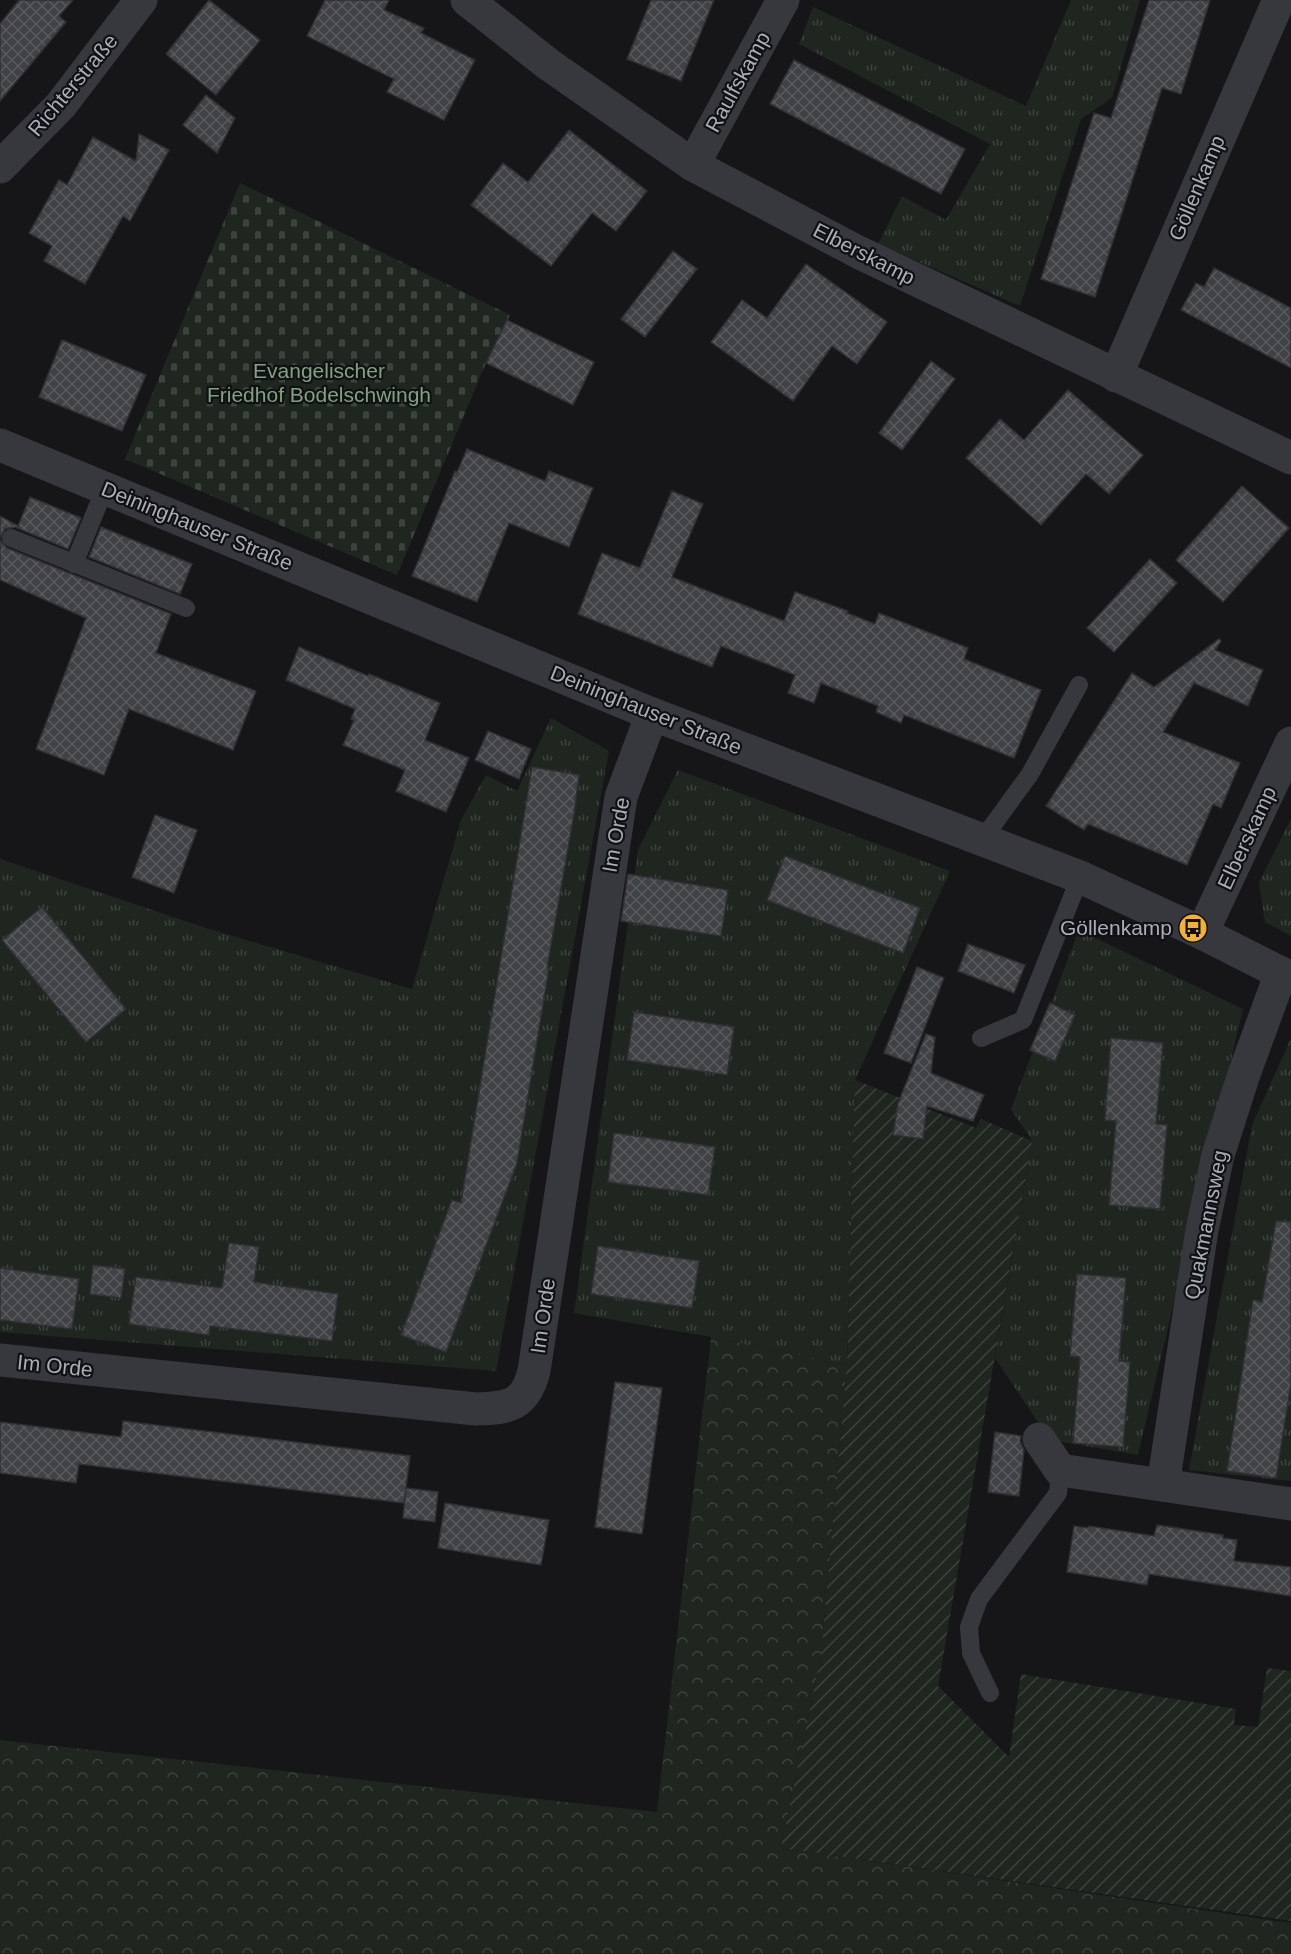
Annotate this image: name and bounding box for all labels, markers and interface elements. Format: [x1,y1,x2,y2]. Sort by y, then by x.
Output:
street label: Raulfskamp [701,28,775,136]
street label: Richterstraße [23,29,122,140]
street label: Göllenkamp [1164,132,1229,244]
street label: Elberskamp [810,218,919,289]
park label: Evangelischer Friedhof Bodelschwingh [207,359,431,406]
street label: Deininghauser Straße [98,477,296,574]
street label: Deininghauser Straße [547,661,745,758]
street label: Elberskamp [1213,783,1280,893]
street label: Im Orde [598,796,633,874]
bus stop icon: Göllenkamp [1177,912,1209,944]
place label: Göllenkamp [1060,916,1172,939]
street label: Quakmannsweg [1180,1148,1231,1302]
street label: Im Orde [526,1277,559,1355]
street label: Im Orde [16,1350,94,1381]

